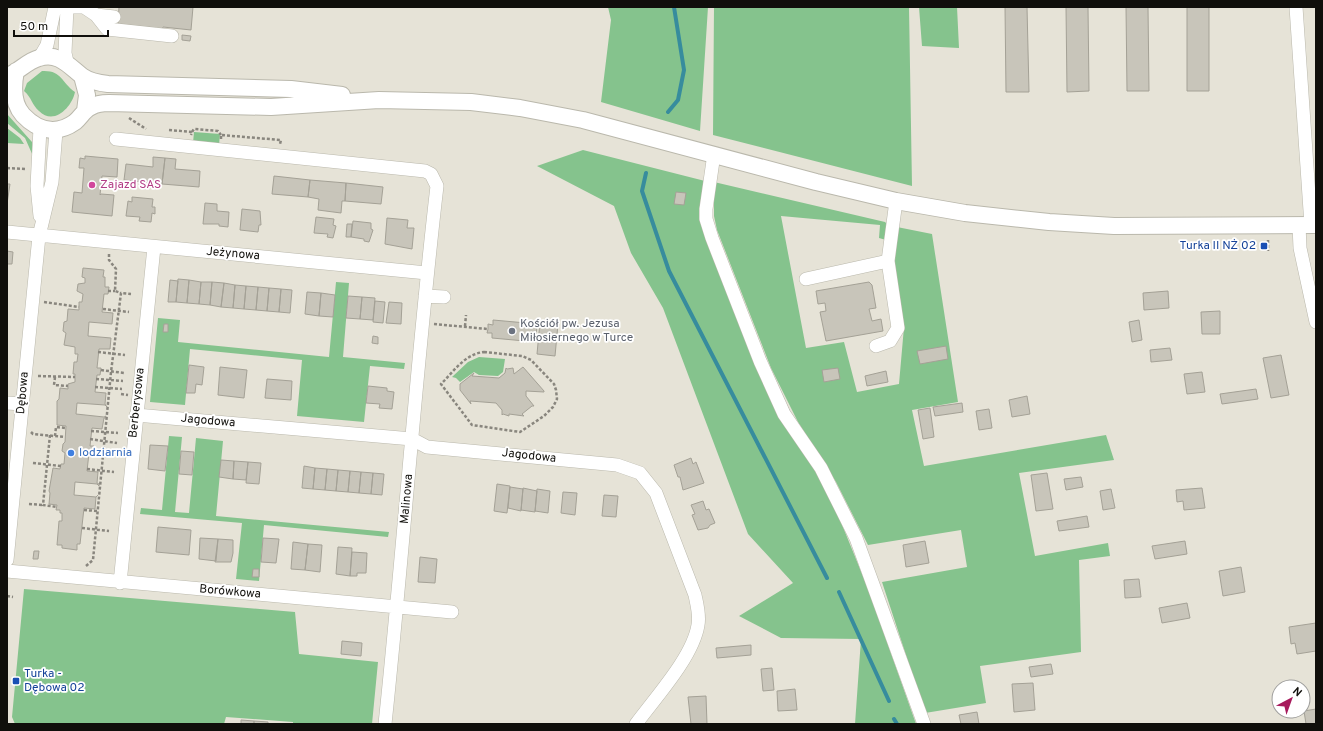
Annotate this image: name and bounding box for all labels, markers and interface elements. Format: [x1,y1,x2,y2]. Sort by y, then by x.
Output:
scale bar [14,12,108,38]
text: 50 m [20,19,48,35]
place label: Zajazd SAS [100,177,161,193]
marker: Zajazd SAS [87,180,97,190]
place label: Turka II NŻ 02 [1179,238,1256,254]
marker: Turka II NŻ 02 [1259,241,1269,251]
street label: Jeżynowa [206,244,260,264]
place label: Kościół pw. Jezusa Miłosiernego w Turce [520,316,633,346]
marker: Kościół pw. Jezusa Miłosiernego w Turce [507,326,517,336]
street label: Berberysowa [125,367,149,439]
street label: Dębowa [13,371,33,415]
street label: Jagodowa [180,411,236,431]
place label: lodziarnia [79,445,132,461]
street label: Jagodowa [501,445,557,467]
marker: lodziarnia [66,448,76,458]
street label: Malinowa [397,473,417,525]
street label: Borówkowa [199,581,261,603]
place label: Turka - Dębowa 02 [24,666,85,696]
marker: Turka - Dębowa 02 [11,676,21,686]
north arrow [1271,679,1311,719]
text: N [1289,684,1304,700]

